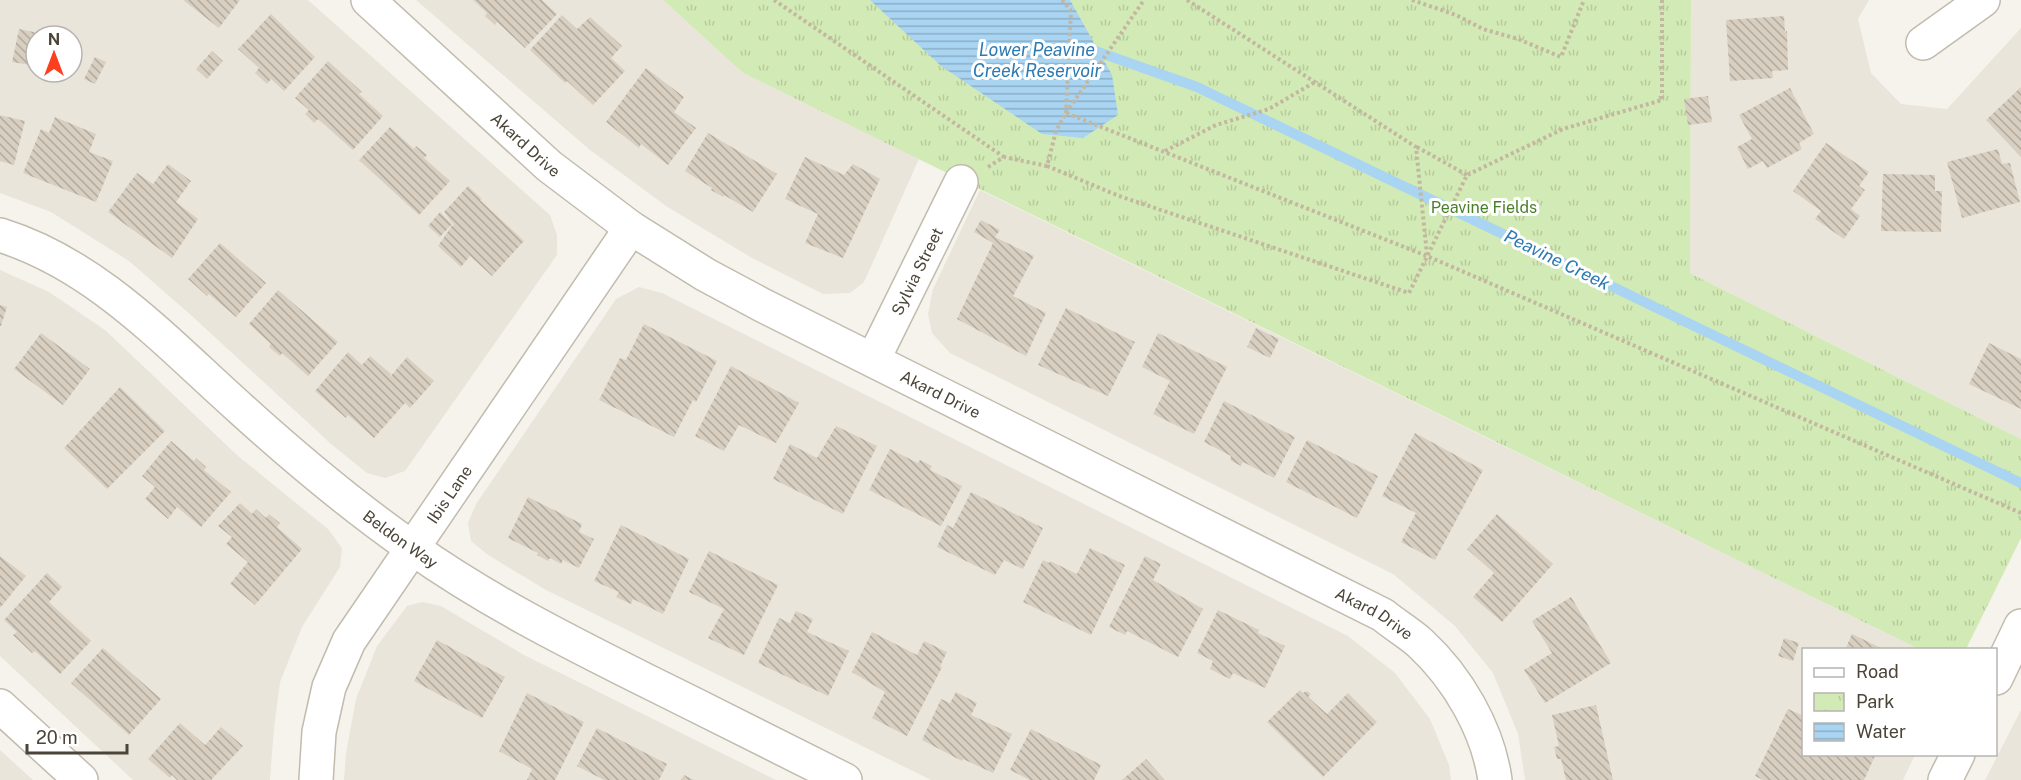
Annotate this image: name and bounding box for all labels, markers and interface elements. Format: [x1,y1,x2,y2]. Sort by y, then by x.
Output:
north arrow [24,24,84,84]
text: N [48,30,60,49]
water label: Lower Peavine Creek Reservoir [973,39,1102,81]
street label: Akard Drive [487,109,564,181]
park label: Peavine Fields [1431,198,1537,217]
street label: Sylvia Street [888,224,947,318]
water label: Peavine Creek [1501,225,1614,294]
street label: Akard Drive [897,367,983,422]
street label: Ibis Lane [423,462,476,527]
street label: Beldon Way [359,506,442,573]
street label: Akard Drive [1332,584,1416,644]
legend [1802,648,1997,756]
text: Road [1856,661,1899,682]
text: Park [1856,691,1894,712]
scale bar [27,717,128,755]
text: Water [1856,721,1906,742]
text: 20 m [36,727,78,748]

